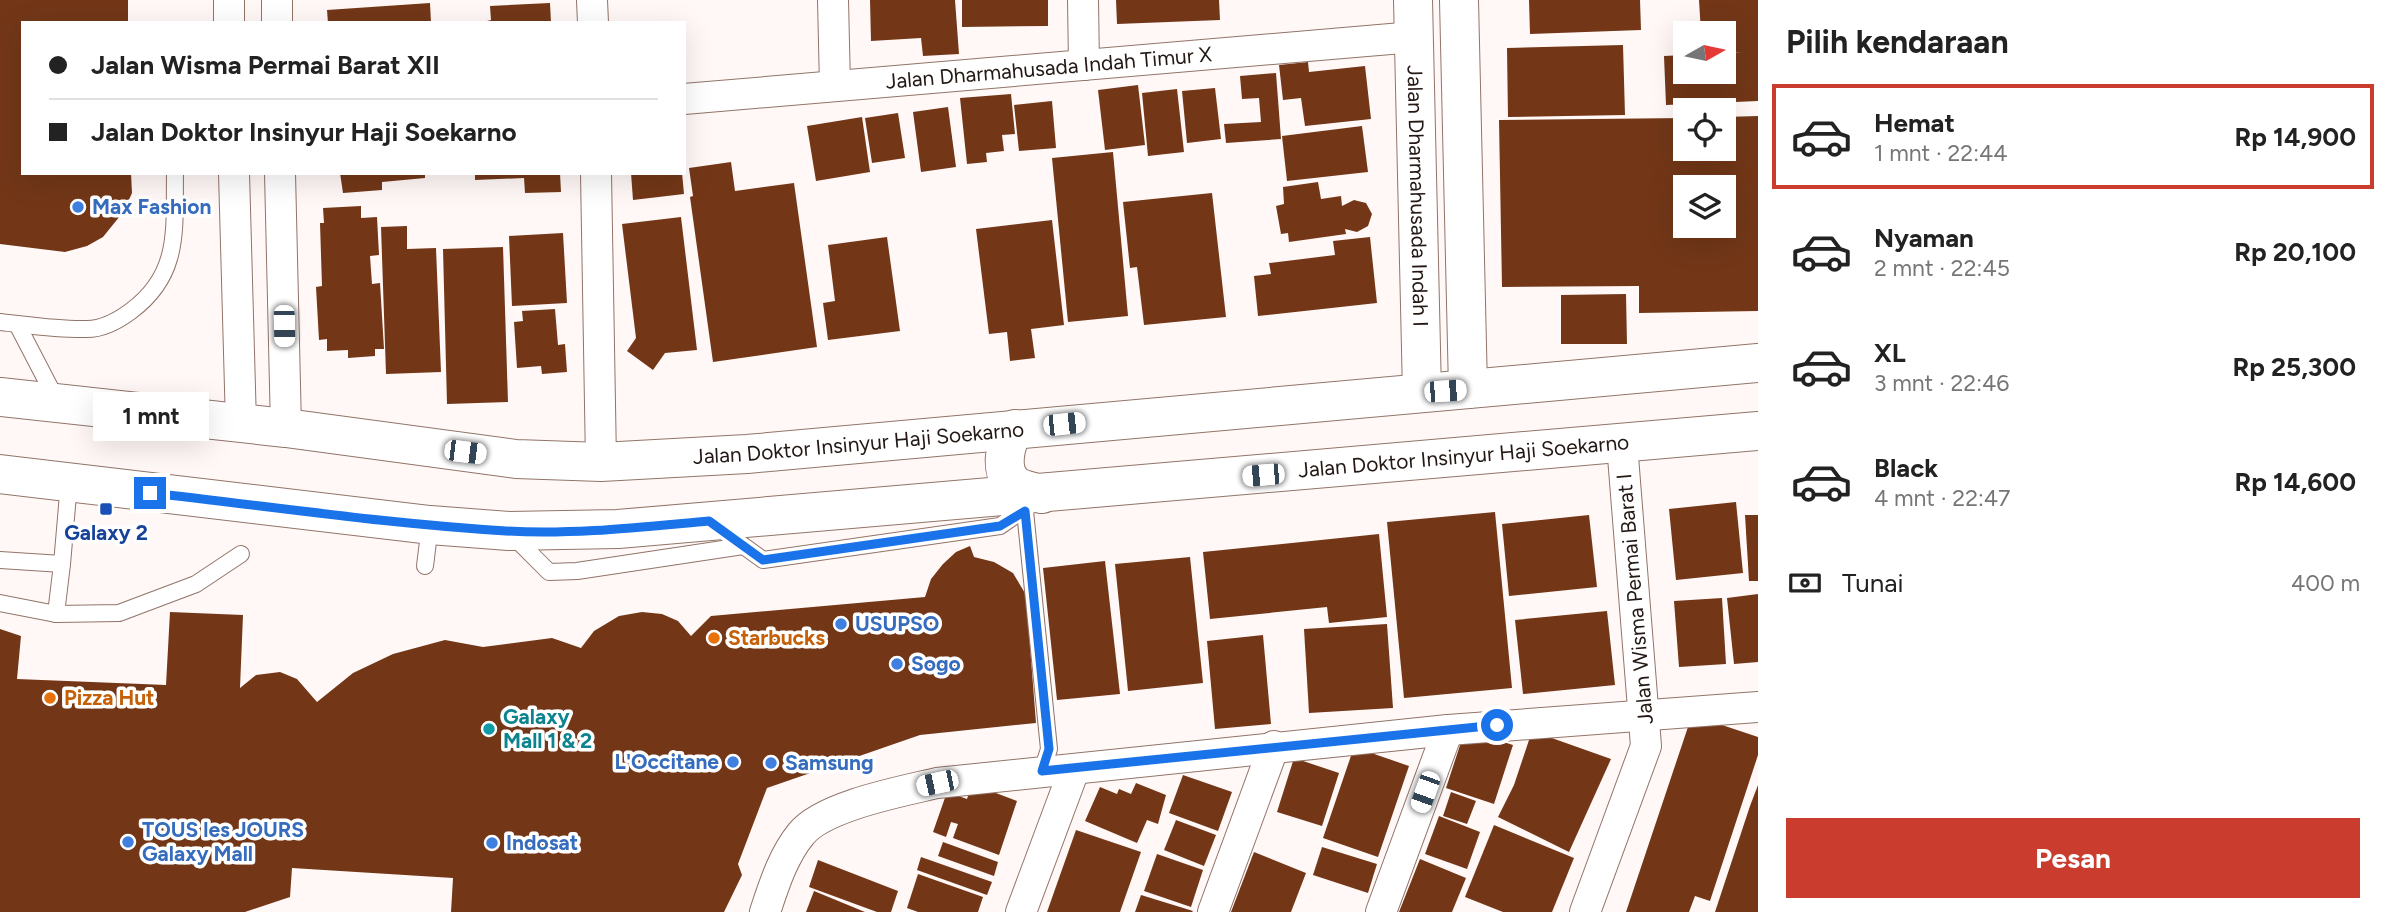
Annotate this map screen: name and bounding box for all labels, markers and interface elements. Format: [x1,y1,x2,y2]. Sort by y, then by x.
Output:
north arrow [1673,21,1736,84]
map controls [1673,21,1736,238]
text: Pilih kendaraan [1786,23,2009,61]
street label: Jalan Dharmahusada Indah Timur X [885,41,1213,94]
text: Jalan Wisma Permai Barat XII [91,49,440,81]
street label: Jalan Dharmahusada Indah I [1402,65,1433,327]
button: locate [1673,98,1736,161]
icon: car [1790,105,1853,168]
text: Hemat [1874,107,1955,139]
text: Jalan Doktor Insinyur Haji Soekarno [91,116,517,148]
text: Rp 14,900 [2235,121,2356,153]
text: 1 mnt · 22:44 [1874,139,2008,167]
button: layers [1673,175,1736,238]
place label: Max Fashion [92,194,212,219]
marker: Max Fashion [70,199,86,215]
icon: car [1790,220,1853,283]
text: Nyaman [1874,222,1974,254]
text: Rp 20,100 [2234,236,2356,268]
text: 2 mnt · 22:45 [1874,254,2010,282]
car [274,305,295,347]
icon: car [1790,335,1853,398]
text: XL [1874,337,1906,369]
text: Rp 25,300 [2232,351,2356,383]
text: 3 mnt · 22:46 [1874,369,2009,397]
car [1424,379,1467,403]
callout: 1 mnt [92,392,208,440]
text: 1 mnt [122,402,180,430]
car [1043,411,1086,437]
street label: Jalan Doktor Insinyur Haji Soekarno [692,416,1025,469]
street label: Jalan Doktor Insinyur Haji Soekarno [1297,429,1630,482]
car [443,439,488,465]
icon: car [1790,450,1853,513]
text: Black [1874,452,1938,484]
car [1242,463,1285,487]
text: Rp 14,600 [2235,466,2356,498]
street label: Jalan Wisma Permai Barat I [1611,473,1658,725]
route end [134,477,166,509]
text: 4 mnt · 22:47 [1874,484,2010,512]
marker: Galaxy 2 [98,501,114,517]
place label: Galaxy 2 [64,520,148,545]
icon: cash [1786,564,1824,602]
text: Tunai [1842,567,1903,599]
text: 400 m [2291,569,2360,597]
place label: USUPSO [855,611,939,636]
marker: USUPSO [833,616,849,632]
place label: Starbucks [728,625,825,650]
marker: Starbucks [706,630,722,646]
place label: Sogo [911,651,961,676]
marker: Sogo [889,656,905,672]
place label: Pizza Hut [64,685,155,710]
marker: Pizza Hut [42,690,58,706]
place label: Galaxy Mall 1 & 2 [503,704,592,753]
route start [1481,709,1513,741]
marker: Galaxy Mall 1 & 2 [481,721,497,737]
place label: L'Occitane [615,749,719,774]
place label: Samsung [785,750,874,775]
marker: L'Occitane [725,754,741,770]
marker: Samsung [763,755,779,771]
car [915,768,960,798]
car [1408,769,1443,815]
place label: TOUS les JOURS Galaxy Mall [142,817,304,866]
button: Pesan [1786,818,2360,898]
place label: Indosat [506,830,578,855]
marker: TOUS les JOURS Galaxy Mall [120,834,136,850]
marker: Indosat [484,835,500,851]

